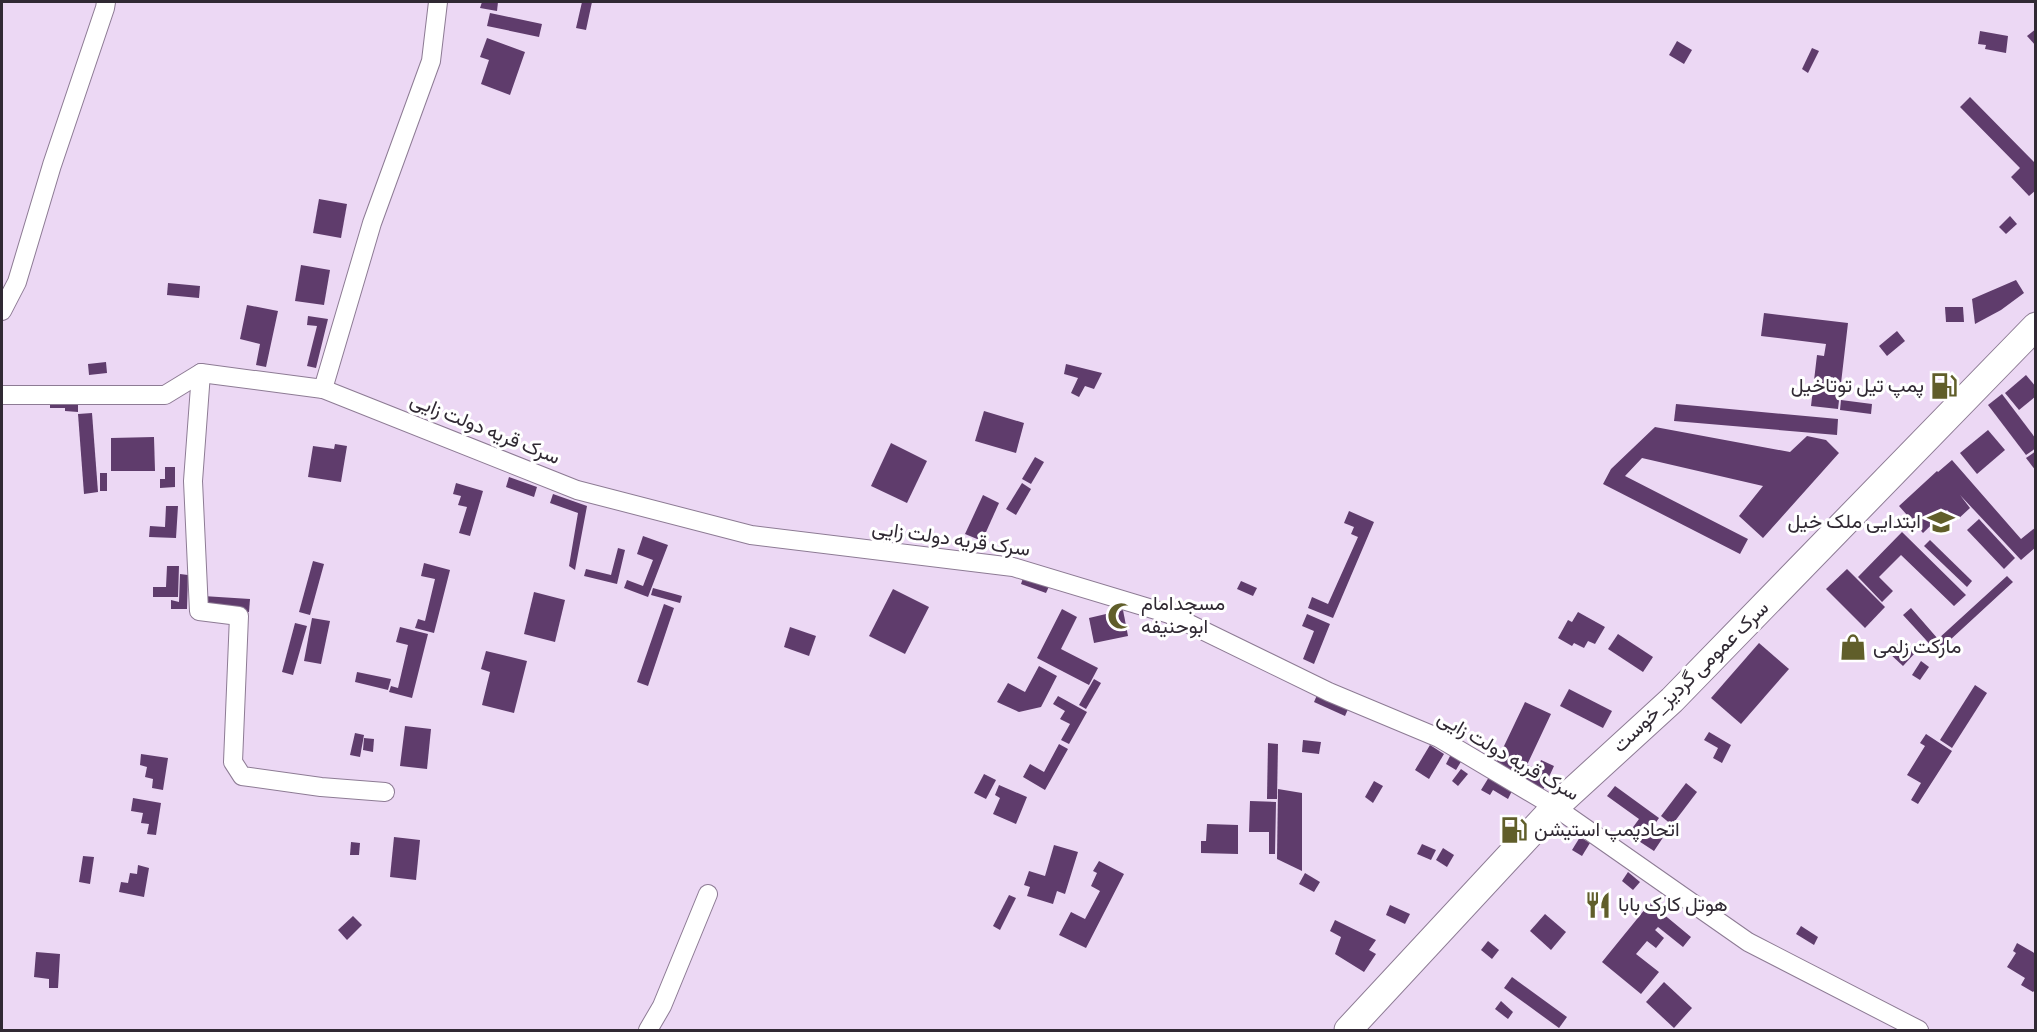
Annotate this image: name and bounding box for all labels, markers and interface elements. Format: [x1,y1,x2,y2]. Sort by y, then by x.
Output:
fuel station icon: پمپ تیل توتاخیل [1929,371,1959,401]
place label: پمپ تیل توتاخیل [1791,372,1924,400]
street label: سرک قریه دولت زایی [406,386,564,472]
school or university icon: ابتدایی ملک خیل [1926,507,1956,537]
place label: ابتدایی ملک خیل [1787,508,1921,536]
street label: سرک قریه دولت زایی [870,514,1032,564]
place label: مسجدامام ابوحنیفه [1141,590,1225,641]
street label: سرک عمومی گردیز_خوست [1607,595,1775,759]
mosque icon: مسجدامام ابوحنیفه [1106,601,1136,631]
shop icon: مارکت زلمی [1838,632,1868,662]
place label: مارکت زلمی [1873,633,1961,661]
street label: سرک قریه دولت زایی [1432,704,1584,808]
fuel station icon: اتحادپمپ استیشن [1499,815,1529,845]
place label: اتحادپمپ استیشن [1534,816,1680,844]
restaurant icon: هوتل کارک بابا [1583,890,1613,920]
place label: هوتل کارک بابا [1618,891,1728,919]

